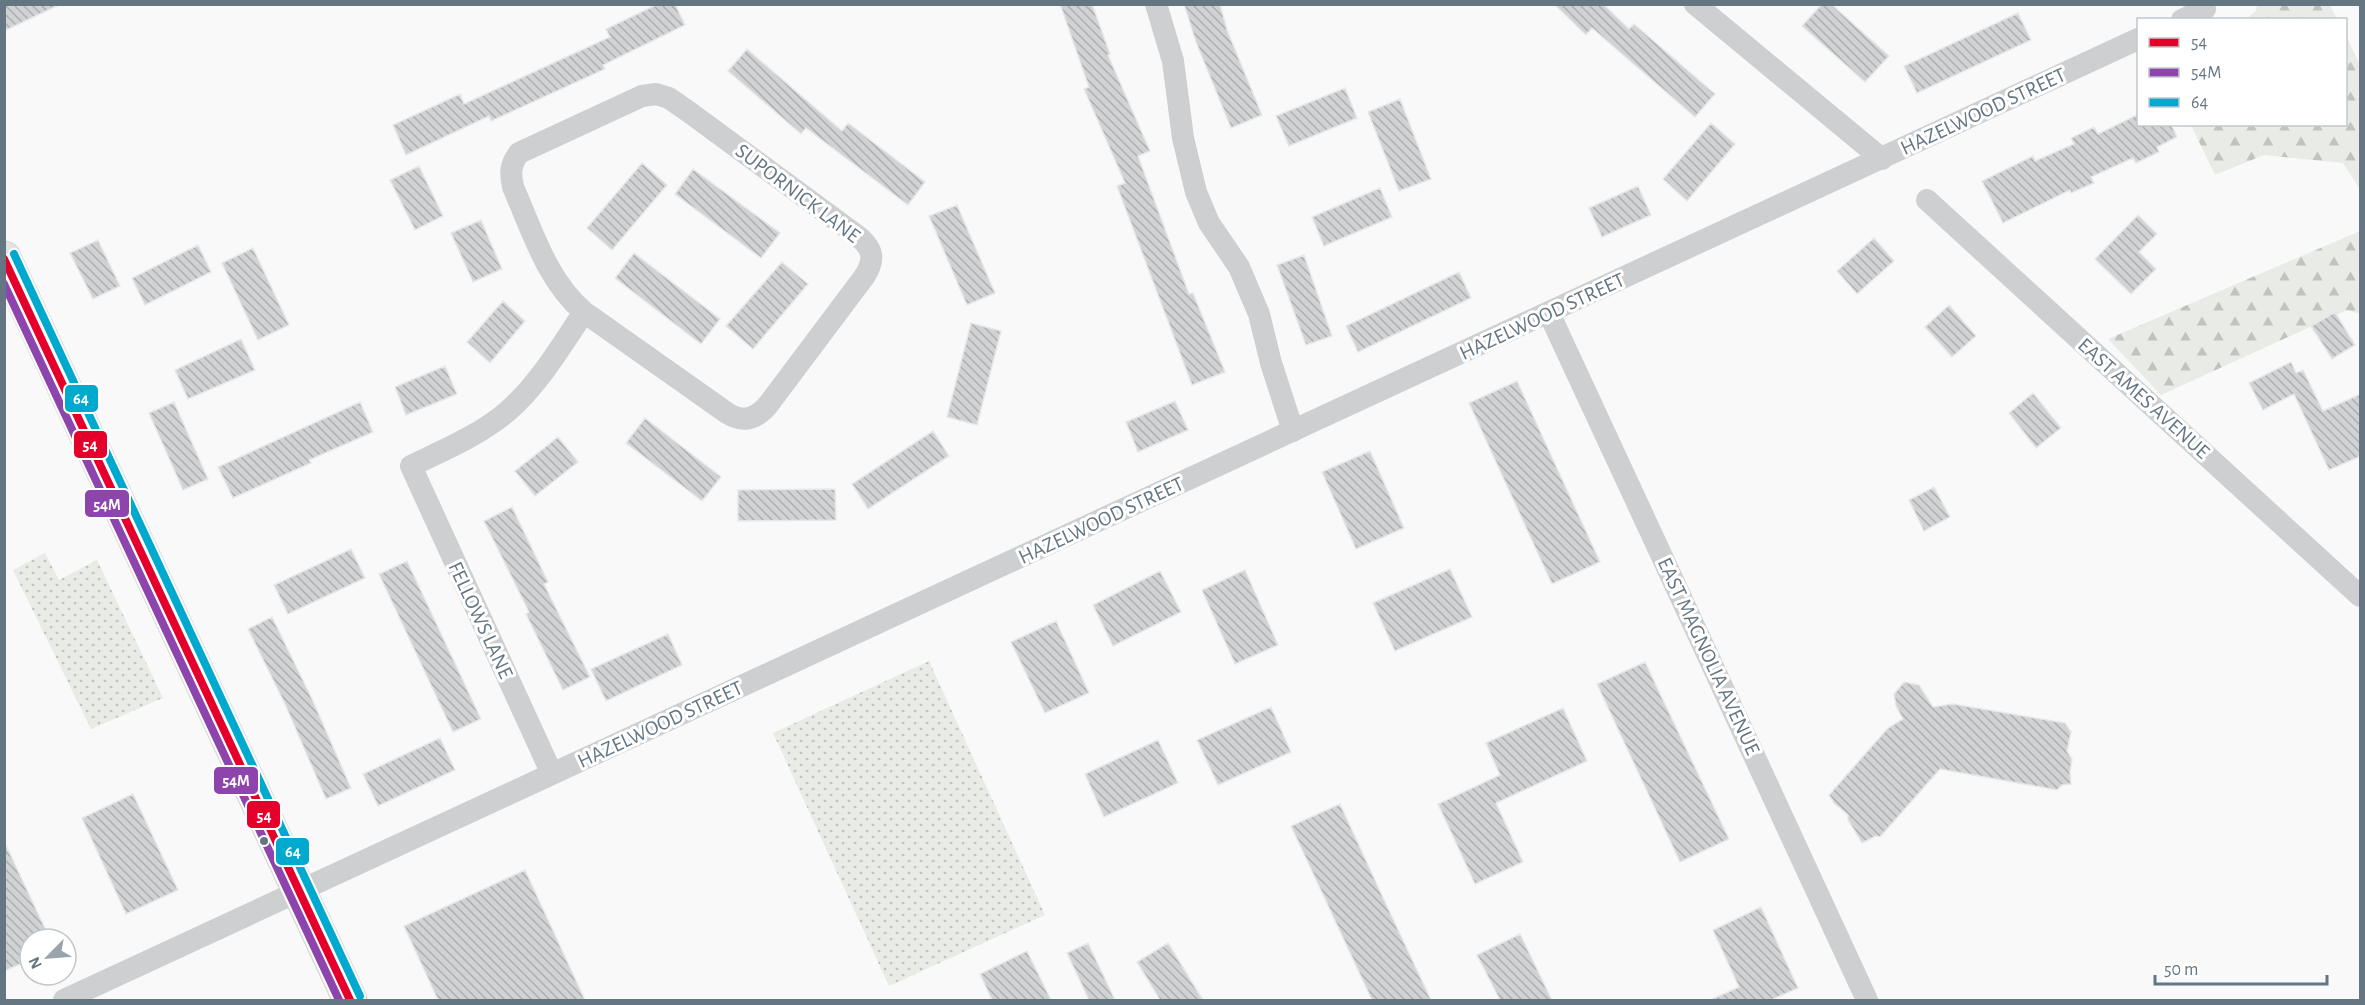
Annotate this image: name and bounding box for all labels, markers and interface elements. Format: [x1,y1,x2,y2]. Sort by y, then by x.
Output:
legend [2137,18,2347,126]
text: 54 [2191,34,2208,52]
street label: HAZELWOOD STREET [1897,64,2069,159]
text: 54M [2191,64,2221,82]
text: 64 [2191,94,2208,112]
street label: SUPORNICK LANE [732,140,864,247]
street label: HAZELWOOD STREET [1456,269,1628,364]
street label: EAST AMES AVENUE [2074,334,2214,463]
line badge: 64 [64,384,99,413]
text: 64 [73,391,89,407]
line badge: 54 [73,430,108,459]
text: 54 [83,437,97,453]
street label: HAZELWOOD STREET [1015,473,1187,568]
line badge: 54M [84,489,130,518]
text: 54M [93,497,121,513]
street label: EAST MAGNOLIA AVENUE [1654,554,1764,758]
street label: FELLOWS LANE [444,559,517,682]
street label: HAZELWOOD STREET [574,677,746,772]
line badge: 54M [213,766,259,795]
text: 54M [222,773,250,789]
line badge: 54 [246,800,281,829]
text: 54 [257,808,271,824]
unlabelled marker [258,835,270,847]
line badge: 64 [275,837,310,866]
text: 64 [285,844,301,860]
north arrow [18,927,78,987]
scale bar [2155,948,2328,986]
text: N [26,954,45,971]
text: 50 m [2164,961,2198,979]

